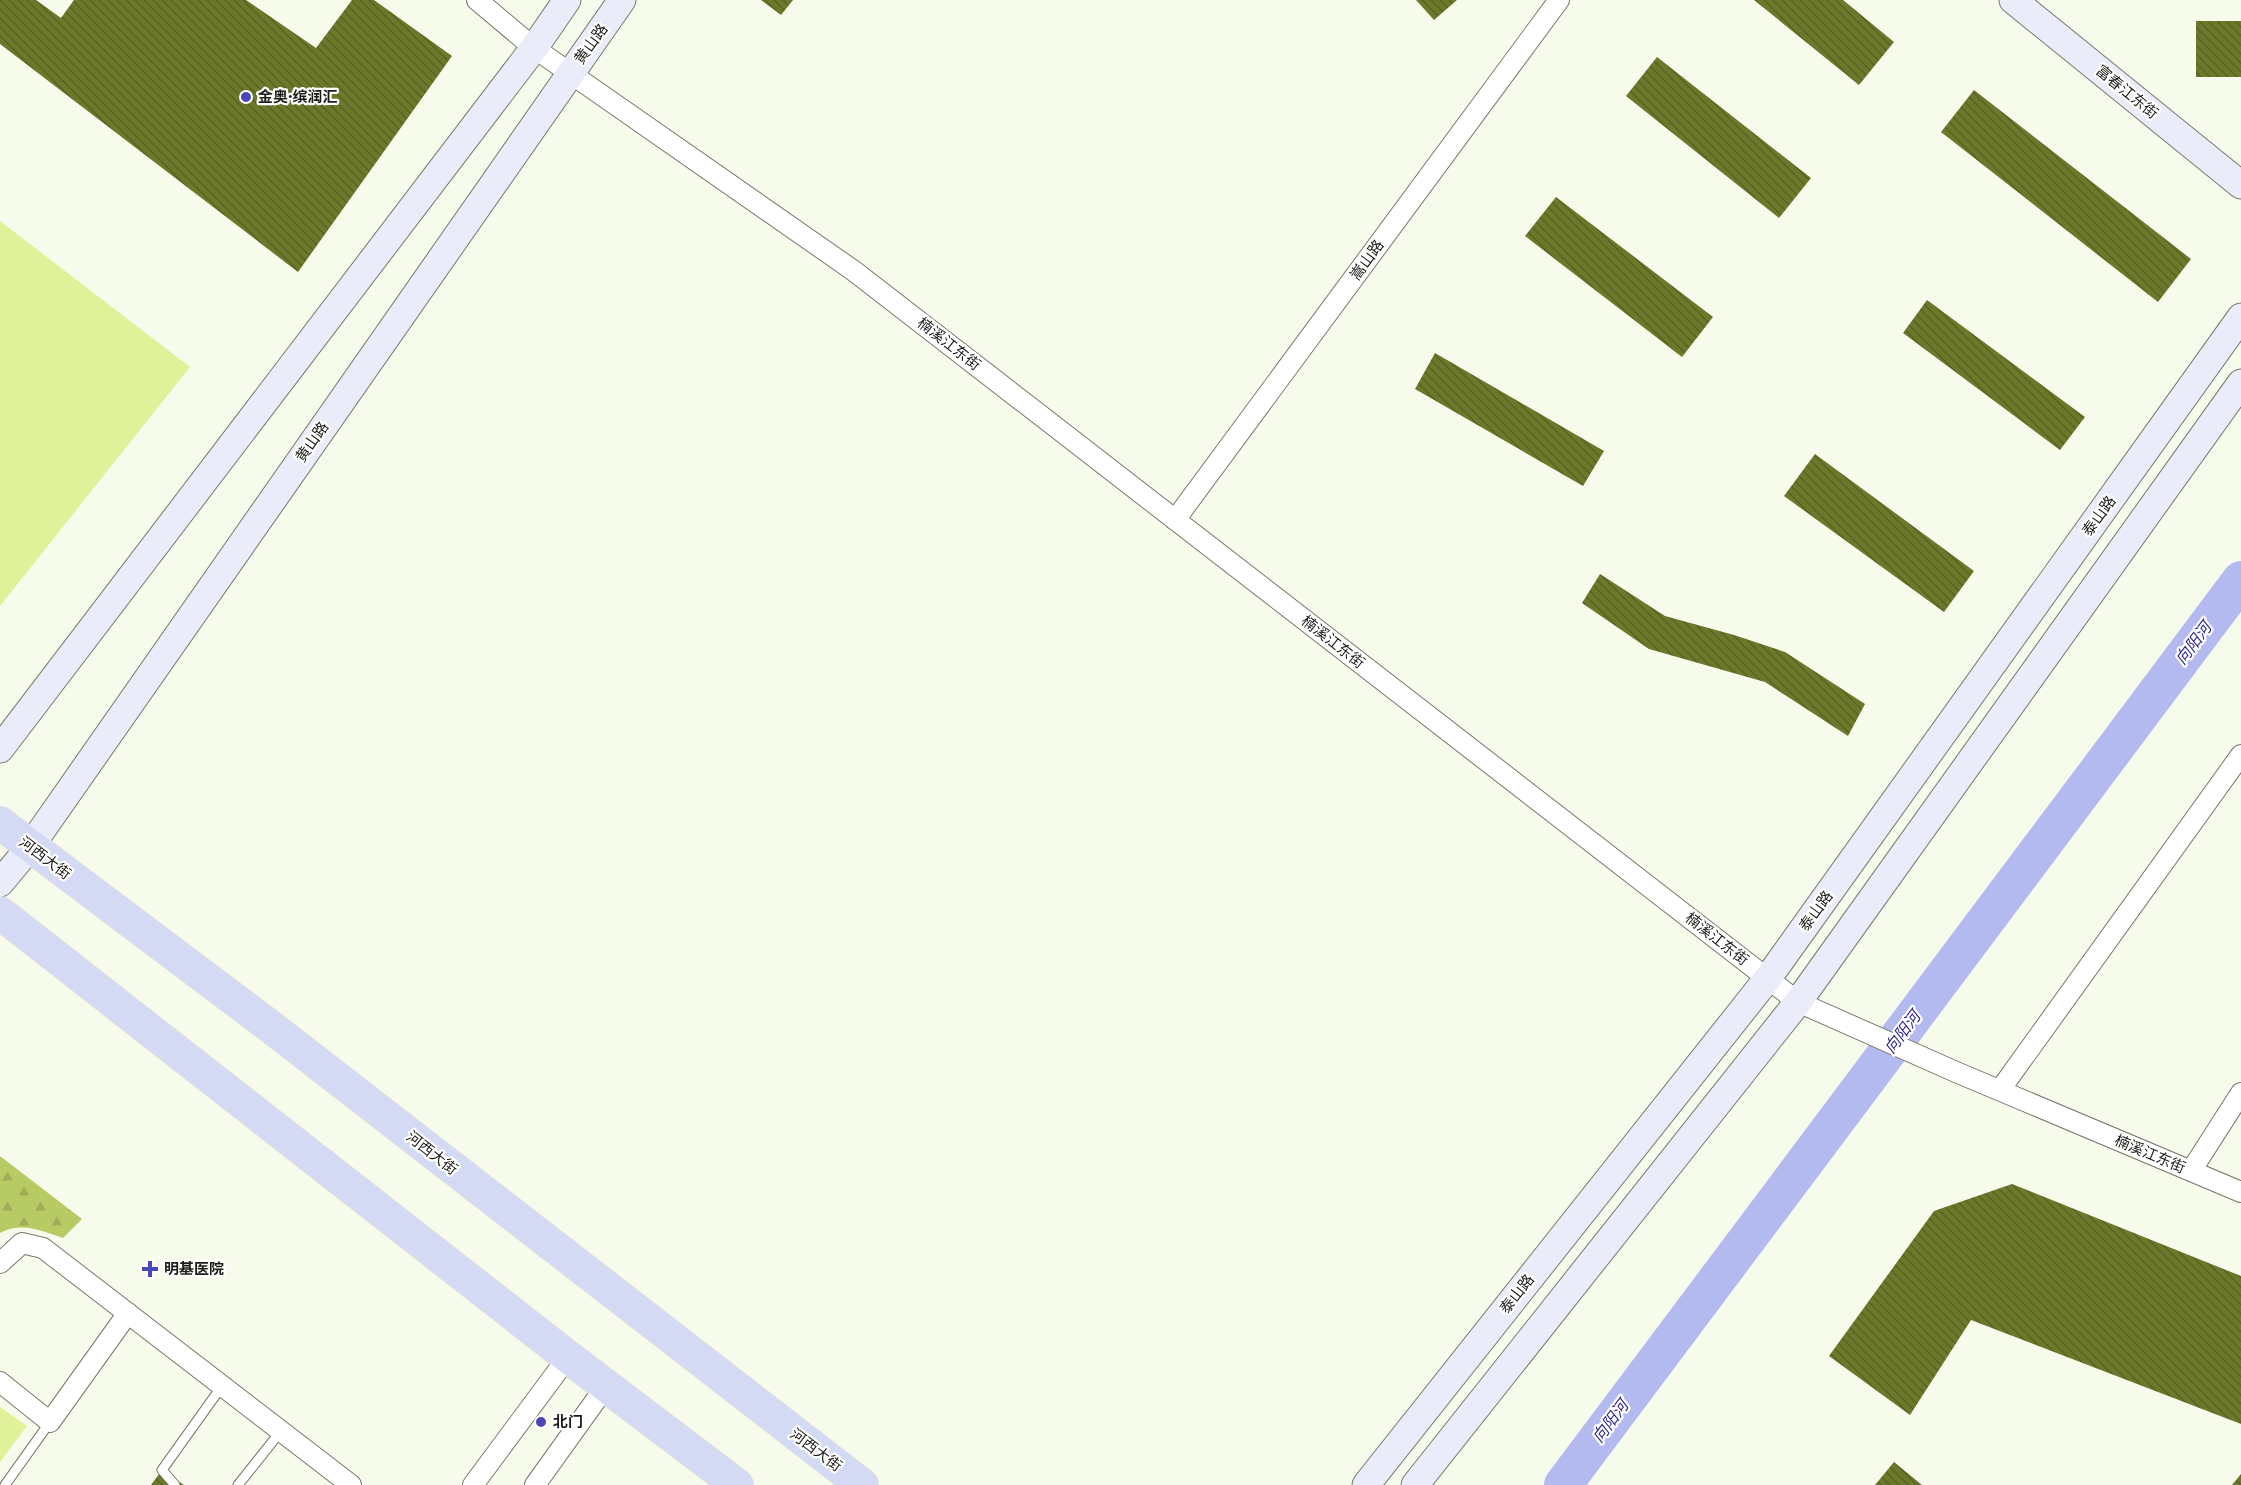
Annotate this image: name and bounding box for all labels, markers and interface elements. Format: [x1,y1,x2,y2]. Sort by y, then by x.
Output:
street label: 黄山路 [569,19,612,68]
street label: 富春江东街 [2092,60,2163,123]
place label: 金奥·缤润汇 [258,86,338,107]
marker: 金奥·缤润汇 [239,90,253,104]
street label: 嵩山路 [1345,235,1388,284]
street label: 楠溪江东街 [913,312,985,375]
street label: 黄山路 [290,417,333,466]
street label: 泰山路 [2077,491,2120,540]
street label: 楠溪江东街 [1297,610,1369,673]
water label: 向阳河 [2170,615,2219,669]
street label: 河西大街 [15,831,76,884]
street label: 泰山路 [1794,886,1837,935]
street label: 楠溪江东街 [1681,907,1753,970]
water label: 向阳河 [1879,1004,1928,1058]
street label: 河西大街 [402,1126,462,1179]
street label: 楠溪江东街 [2112,1129,2189,1178]
place label: 明基医院 [164,1258,224,1279]
marker: 明基医院 [141,1260,159,1278]
street label: 泰山路 [1494,1269,1539,1318]
water label: 向阳河 [1587,1393,1636,1447]
place label: 北门 [553,1411,583,1432]
marker: 北门 [534,1415,548,1429]
street label: 河西大街 [786,1423,847,1476]

